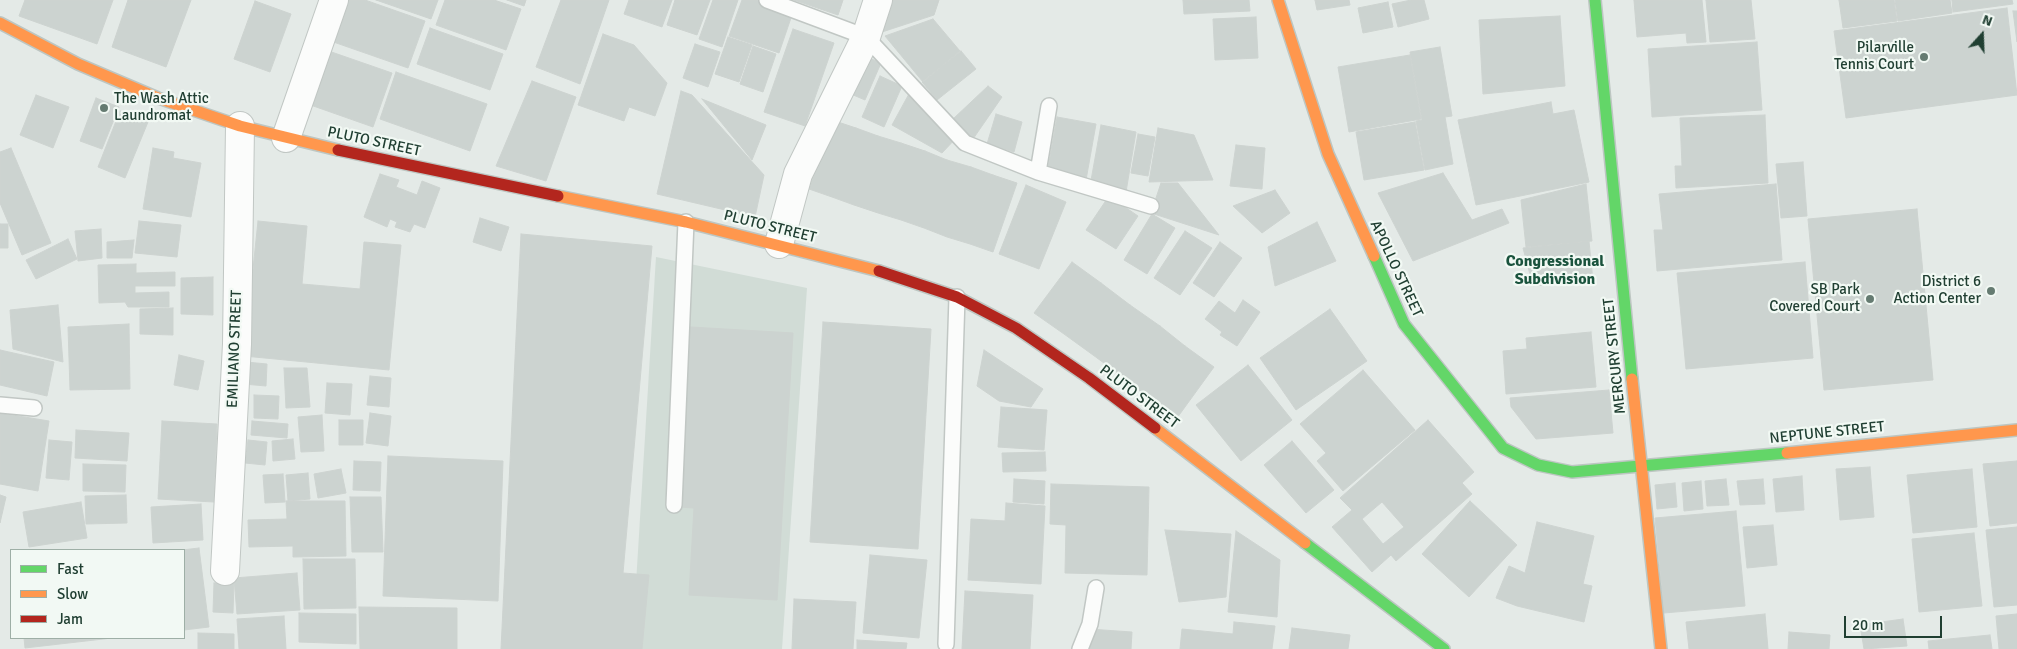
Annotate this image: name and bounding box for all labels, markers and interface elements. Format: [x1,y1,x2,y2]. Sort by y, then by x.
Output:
north arrow [1957,10,2007,60]
text: N [1980,11,1995,30]
place label: Pilarville Tennis Court [1834,39,1914,74]
marker: Pilarville Tennis Court [1918,51,1930,63]
place label: The Wash Attic Laundromat [114,90,209,125]
marker: The Wash Attic Laundromat [98,102,110,114]
street label: PLUTO STREET [326,123,422,161]
street label: PLUTO STREET [722,207,818,247]
street label: APOLLO STREET [1366,218,1426,320]
district label: Congressional Subdivision [1506,252,1604,290]
place label: District 6 Action Center [1893,273,1981,308]
place label: SB Park Covered Court [1769,281,1860,316]
marker: District 6 Action Center [1985,285,1997,297]
street label: EMILIANO STREET [224,290,246,408]
marker: SB Park Covered Court [1864,293,1876,305]
street label: MERCURY STREET [1600,297,1630,415]
street label: PLUTO STREET [1096,361,1182,433]
street label: NEPTUNE STREET [1769,418,1885,448]
legend [10,549,185,639]
text: Fast [57,560,84,578]
text: Slow [57,585,88,603]
scale bar [1847,606,1944,638]
text: Jam [57,610,83,628]
text: 20 m [1852,616,1883,634]

